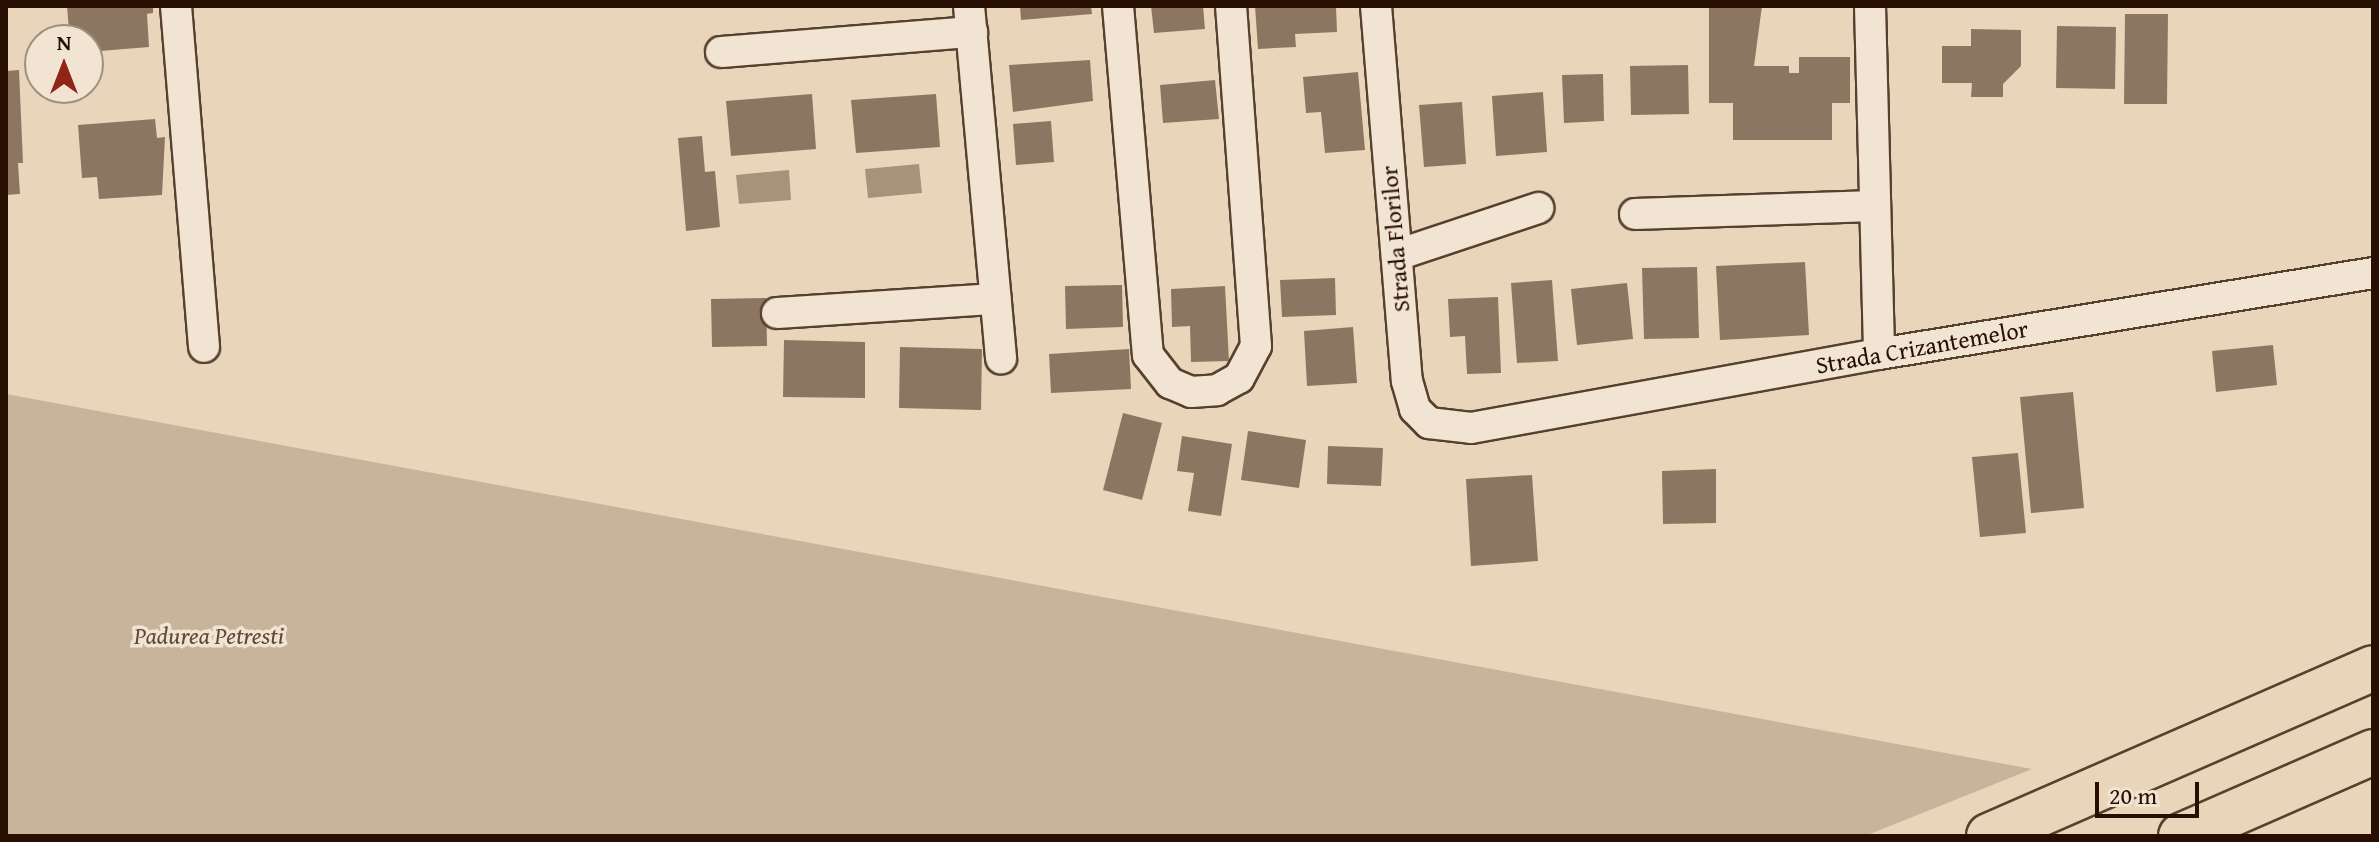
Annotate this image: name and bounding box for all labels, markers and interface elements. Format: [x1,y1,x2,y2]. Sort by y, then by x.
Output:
north arrow [24,24,104,104]
text: N [57,26,71,58]
street label: Strada Florilor [1374,165,1416,313]
street label: Strada Crizantemelor [1814,314,2030,380]
park label: Padurea Petresti [134,622,284,650]
scale bar [2099,766,2203,816]
text: 20 m [2109,778,2157,813]

